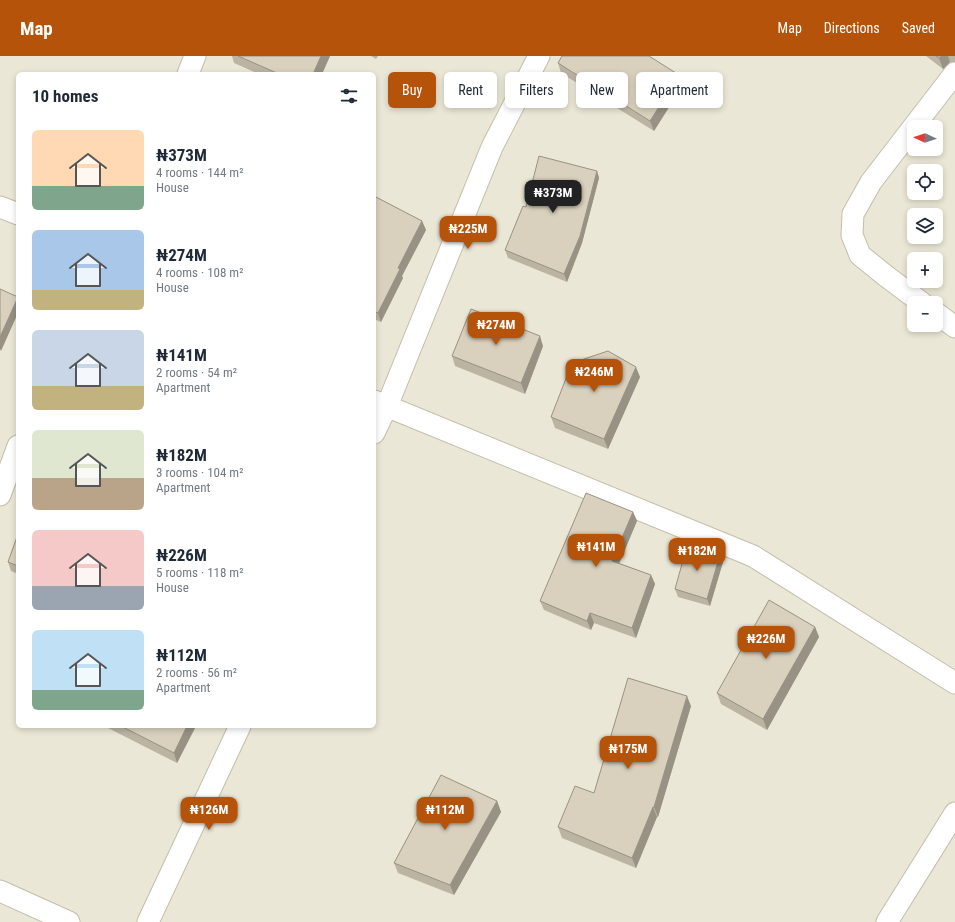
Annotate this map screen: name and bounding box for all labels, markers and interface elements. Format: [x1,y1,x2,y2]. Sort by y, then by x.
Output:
text: Map [20,17,53,40]
text: Map [778,20,802,36]
text: Directions [824,20,880,36]
text: Saved [902,20,935,36]
chip: Buy [388,72,436,108]
chip: Rent [444,72,497,108]
chip: Filters [505,72,568,108]
chip: New [576,72,628,108]
chip: Apartment [636,72,723,108]
icon: filters [338,85,360,107]
text: 10 homes [32,86,98,106]
north arrow [907,120,943,156]
map controls [907,120,943,332]
text: ₦373M [156,145,207,165]
icon: home [64,146,112,194]
button: locate [907,164,943,200]
text: 4 rooms · 144 m² [156,165,243,180]
text: House [156,180,189,195]
pin: ₦373M [525,180,581,214]
text: ₦373M [534,185,572,200]
button: layers [907,208,943,244]
pin: ₦225M [440,216,496,250]
text: ₦225M [449,221,487,236]
text: ₦274M [156,245,207,265]
icon: home [64,246,112,294]
button: + [907,252,943,288]
text: 4 rooms · 108 m² [156,265,243,280]
text: House [156,280,189,295]
button: − [907,296,943,332]
pin: ₦274M [468,312,524,346]
text: ₦274M [477,317,515,332]
text: ₦141M [156,345,207,365]
icon: home [64,346,112,394]
pin: ₦246M [566,359,622,393]
text: ₦246M [575,364,613,379]
text: 2 rooms · 54 m² [156,365,237,380]
text: Apartment [156,380,210,395]
text: ₦182M [156,445,207,465]
icon: home [64,446,112,494]
text: 3 rooms · 104 m² [156,465,243,480]
text: Apartment [156,480,210,495]
pin: ₦141M [568,534,624,568]
pin: ₦182M [669,538,725,572]
text: ₦141M [577,539,615,554]
text: ₦182M [678,543,716,558]
text: ₦226M [156,545,207,565]
icon: home [64,546,112,594]
text: 5 rooms · 118 m² [156,565,243,580]
text: House [156,580,189,595]
pin: ₦226M [738,626,794,660]
text: ₦226M [747,631,785,646]
text: ₦112M [156,645,207,665]
icon: home [64,646,112,694]
text: 2 rooms · 56 m² [156,665,237,680]
text: Apartment [156,680,210,695]
pin: ₦175M [600,736,656,770]
text: ₦175M [609,741,647,756]
pin: ₦126M [181,797,237,831]
pin: ₦112M [417,797,473,831]
text: ₦126M [190,802,228,817]
text: ₦112M [426,802,464,817]

